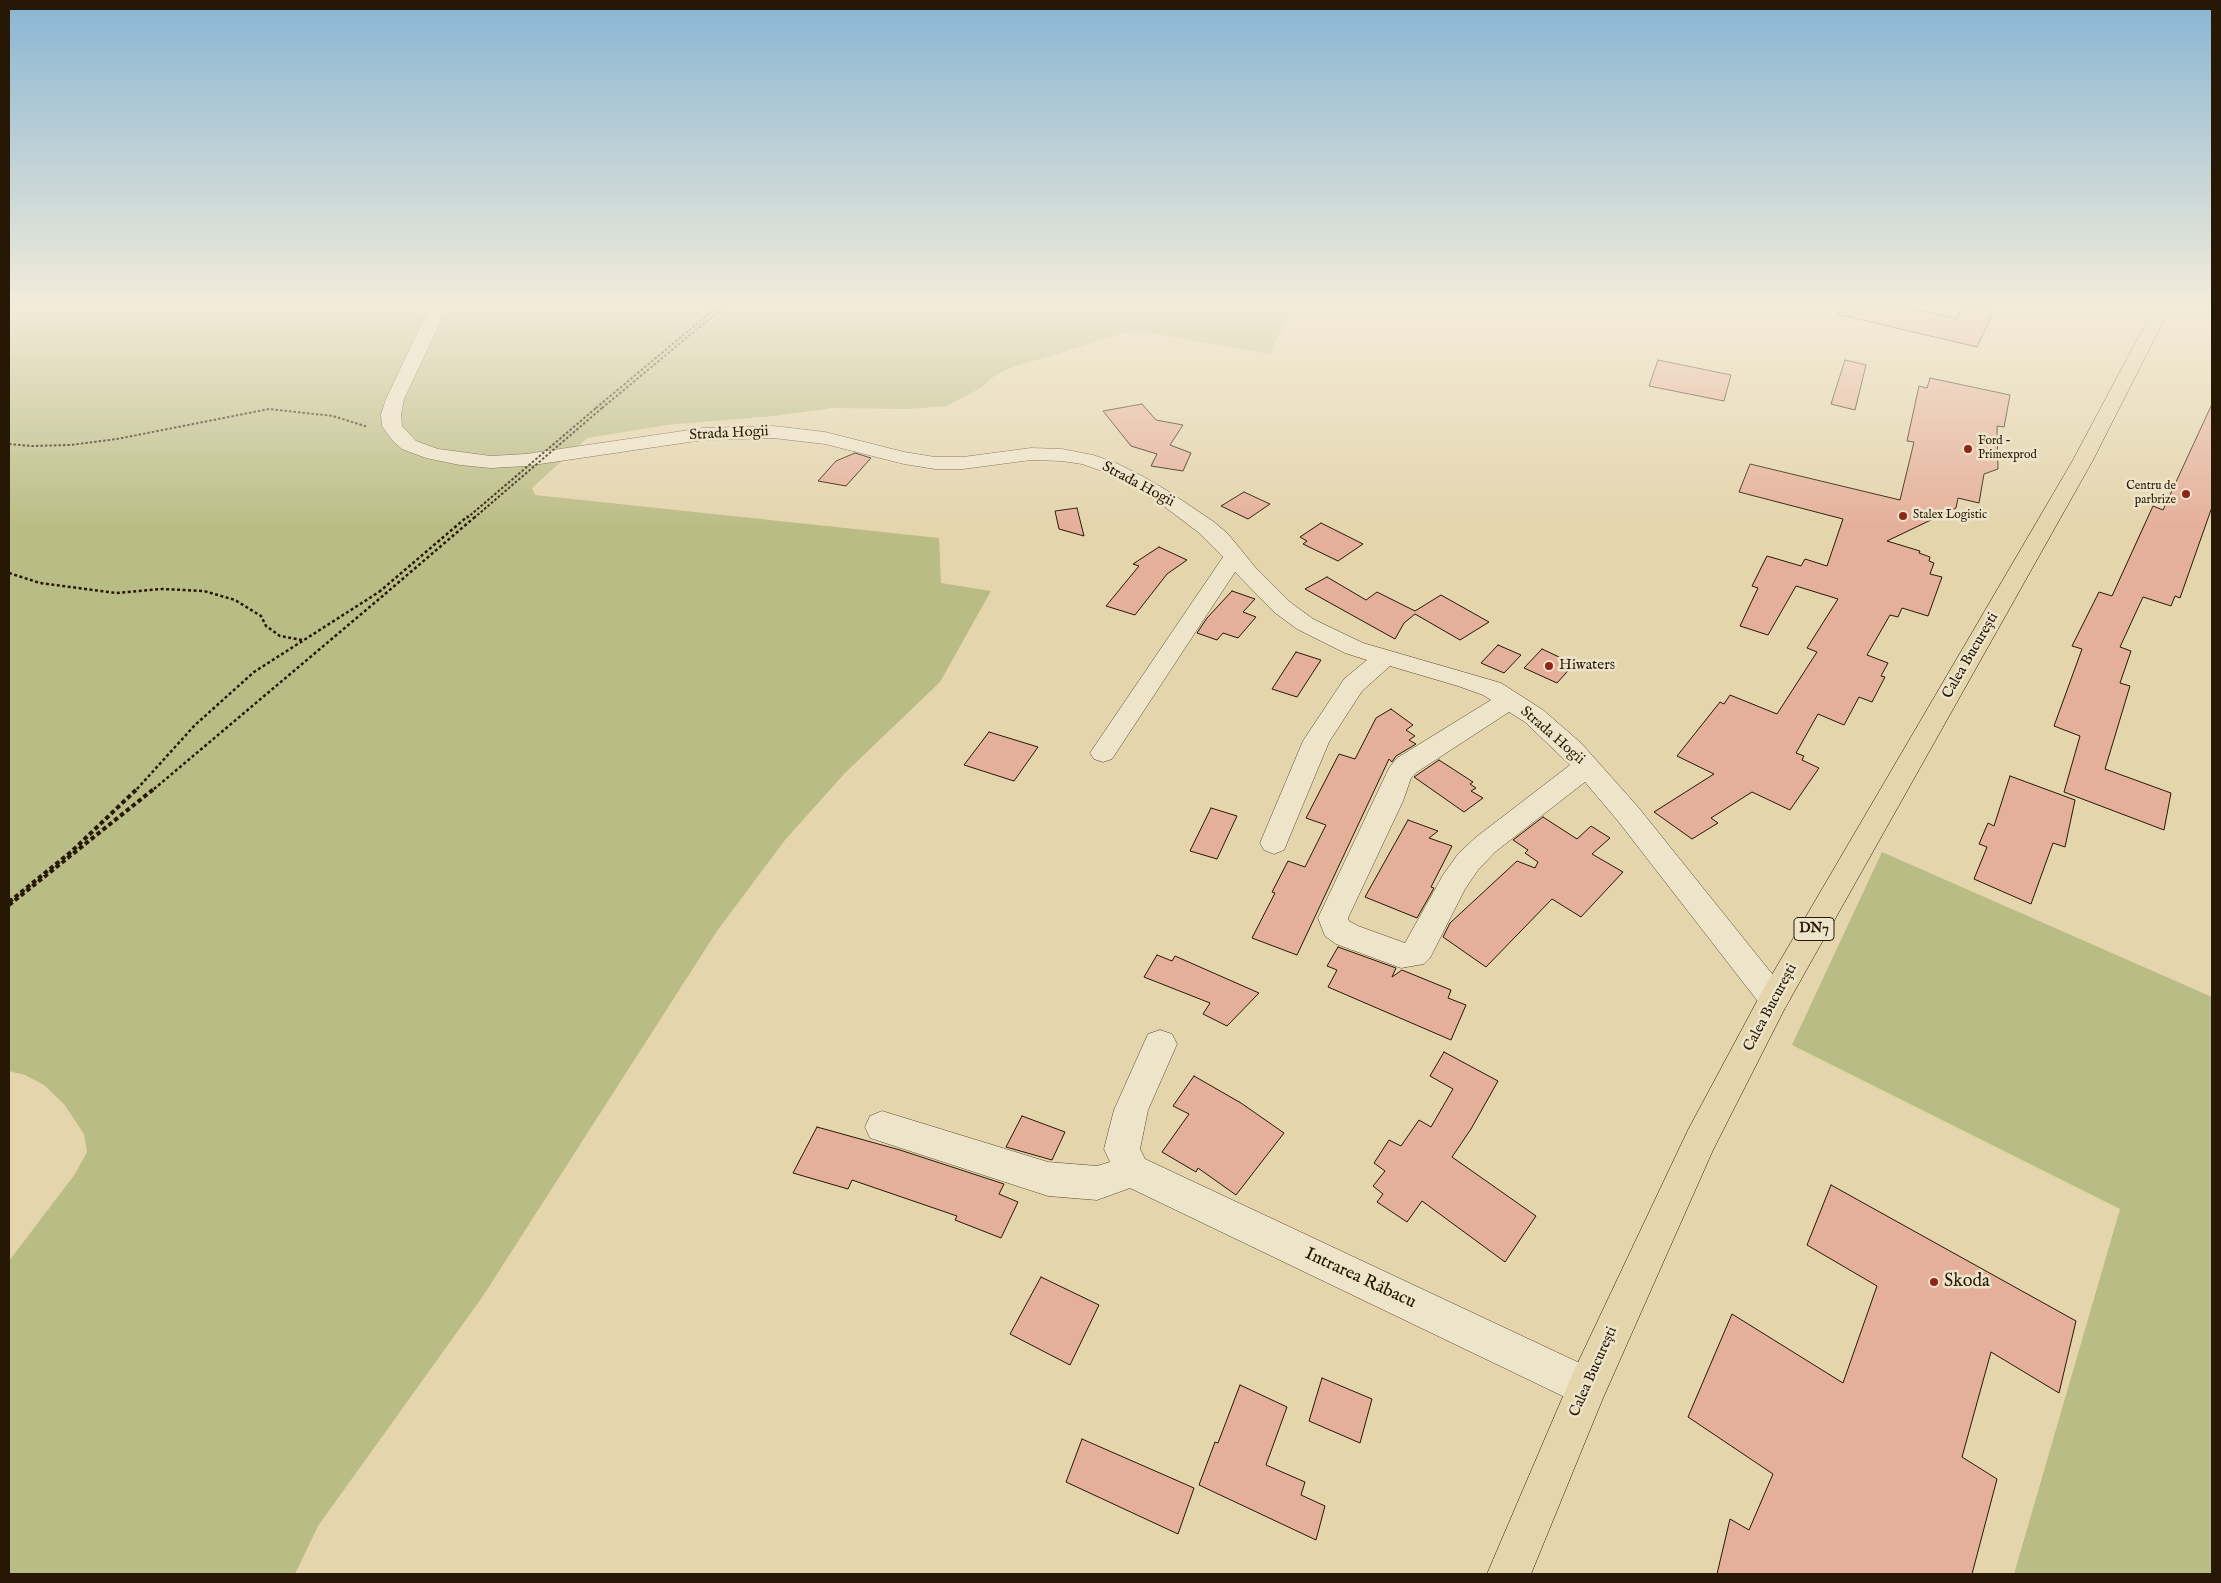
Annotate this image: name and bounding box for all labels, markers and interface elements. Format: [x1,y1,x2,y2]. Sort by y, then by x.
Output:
street label: Strada Hogii [689,423,769,445]
place label: Ford - Primexprod [1978,435,2037,463]
marker: Ford - Primexprod [1962,443,1974,455]
street label: Strada Hogii [1099,458,1177,512]
place label: Centru de parbrize [2126,480,2176,508]
marker: Centru de parbrize [2180,488,2192,500]
place label: Stalex Logistic [1913,509,1987,523]
marker: Stalex Logistic [1897,510,1909,522]
street label: Calea București [1939,610,2003,702]
place label: Hiwaters [1559,657,1615,675]
marker: Hiwaters [1543,660,1555,672]
street label: Strada Hogii [1516,703,1588,769]
road number: DN7 [1794,918,1834,941]
street label: Calea București [1740,961,1802,1055]
street label: Intrarea Răbacu [1301,1244,1419,1314]
place label: Skoda [1944,1271,1990,1293]
marker: Skoda [1928,1276,1940,1288]
street label: Calea București [1566,1324,1622,1420]

